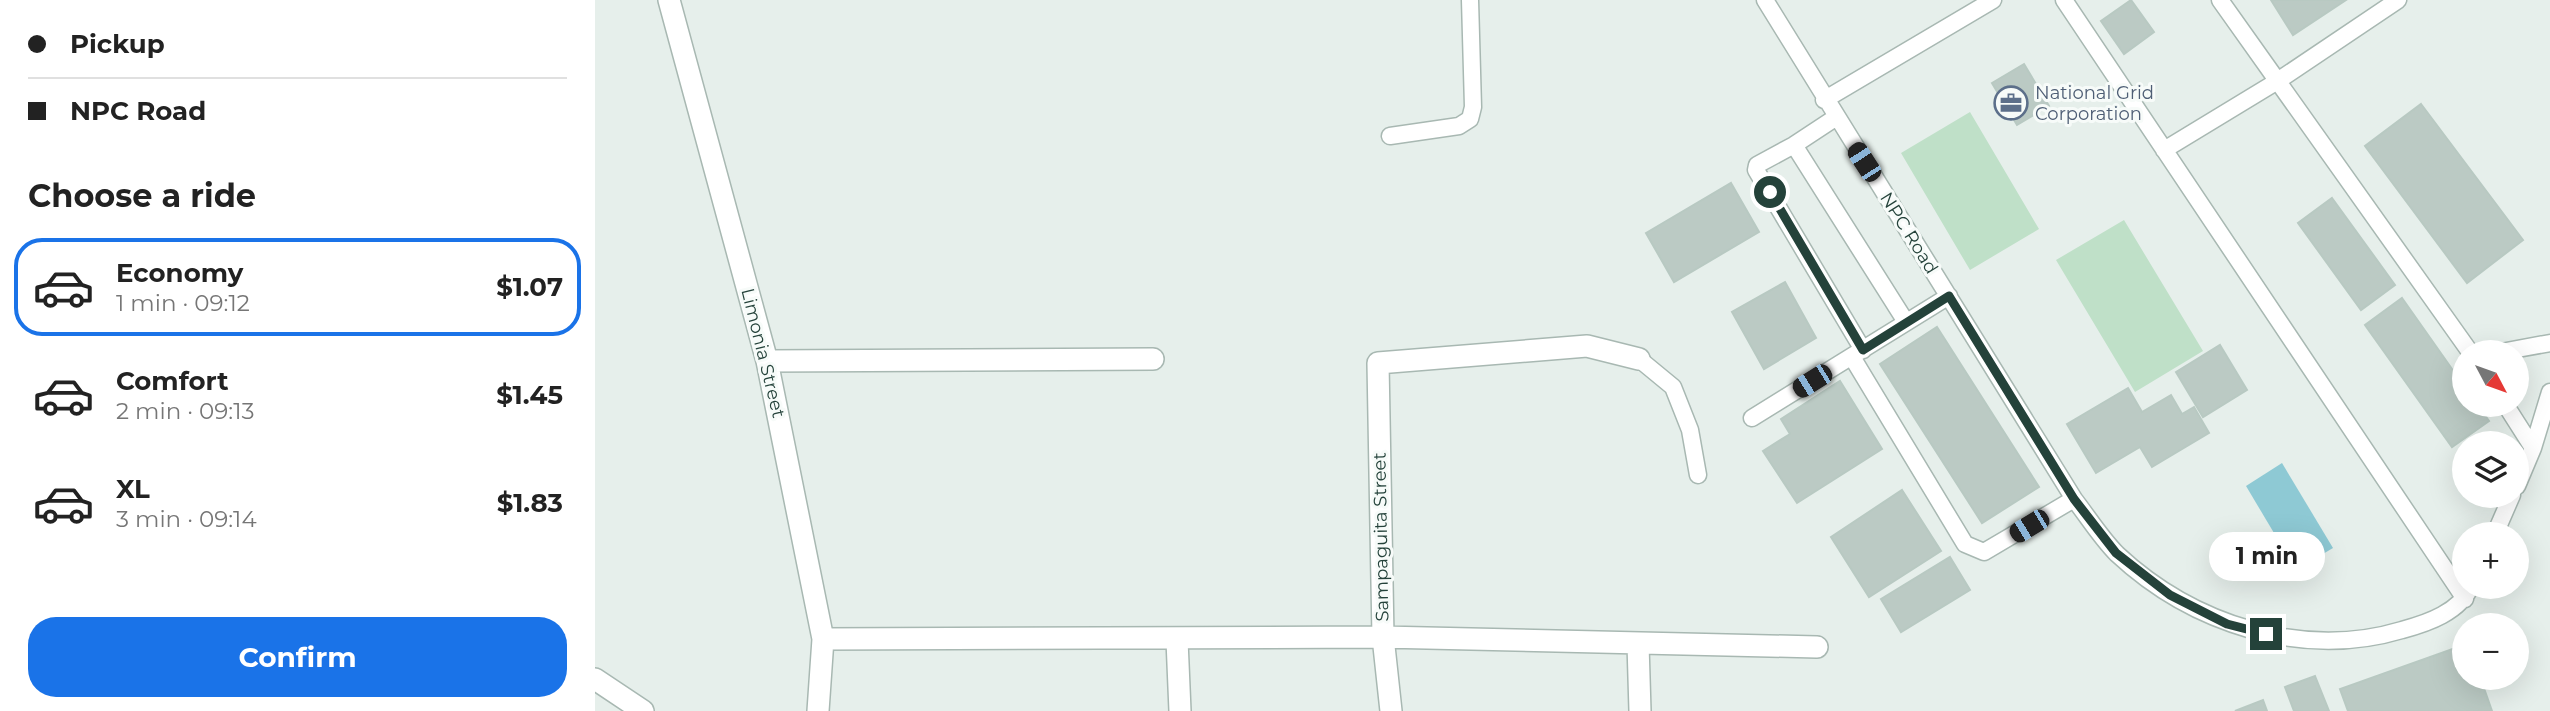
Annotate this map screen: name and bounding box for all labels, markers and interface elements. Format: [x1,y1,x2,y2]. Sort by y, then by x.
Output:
text: Pickup [70,28,165,60]
place label: National Grid Corporation [2035,82,2154,125]
office icon: National Grid Corporation [1992,84,2030,122]
text: NPC Road [70,95,206,127]
car [1844,139,1885,185]
text: Choose a ride [28,176,256,215]
route start [1754,176,1786,208]
street label: NPC Road [1875,188,1943,278]
icon: car [32,256,95,319]
text: Economy [116,257,243,289]
text: $1.07 [496,271,563,303]
street label: Limonia Street [736,286,790,420]
text: 1 min · 09:12 [116,289,250,317]
north arrow [2452,340,2529,416]
map controls [2452,340,2529,690]
car [1789,361,1836,401]
icon: car [32,364,95,427]
text: Comfort [116,365,228,397]
text: $1.45 [496,379,563,411]
text: 2 min · 09:13 [116,397,254,425]
button: layers [2452,431,2529,508]
street label: Sampaguita Street [1369,452,1393,622]
icon: car [32,472,95,535]
text: XL [116,473,150,505]
text: $1.83 [497,487,563,519]
text: 3 min · 09:14 [116,505,257,533]
car [2006,506,2053,546]
button: + [2452,522,2529,599]
callout: 1 min [2208,532,2324,582]
text: 1 min [2236,542,2298,570]
button: − [2452,613,2529,690]
button: Confirm [28,617,567,697]
route end [2250,618,2282,650]

